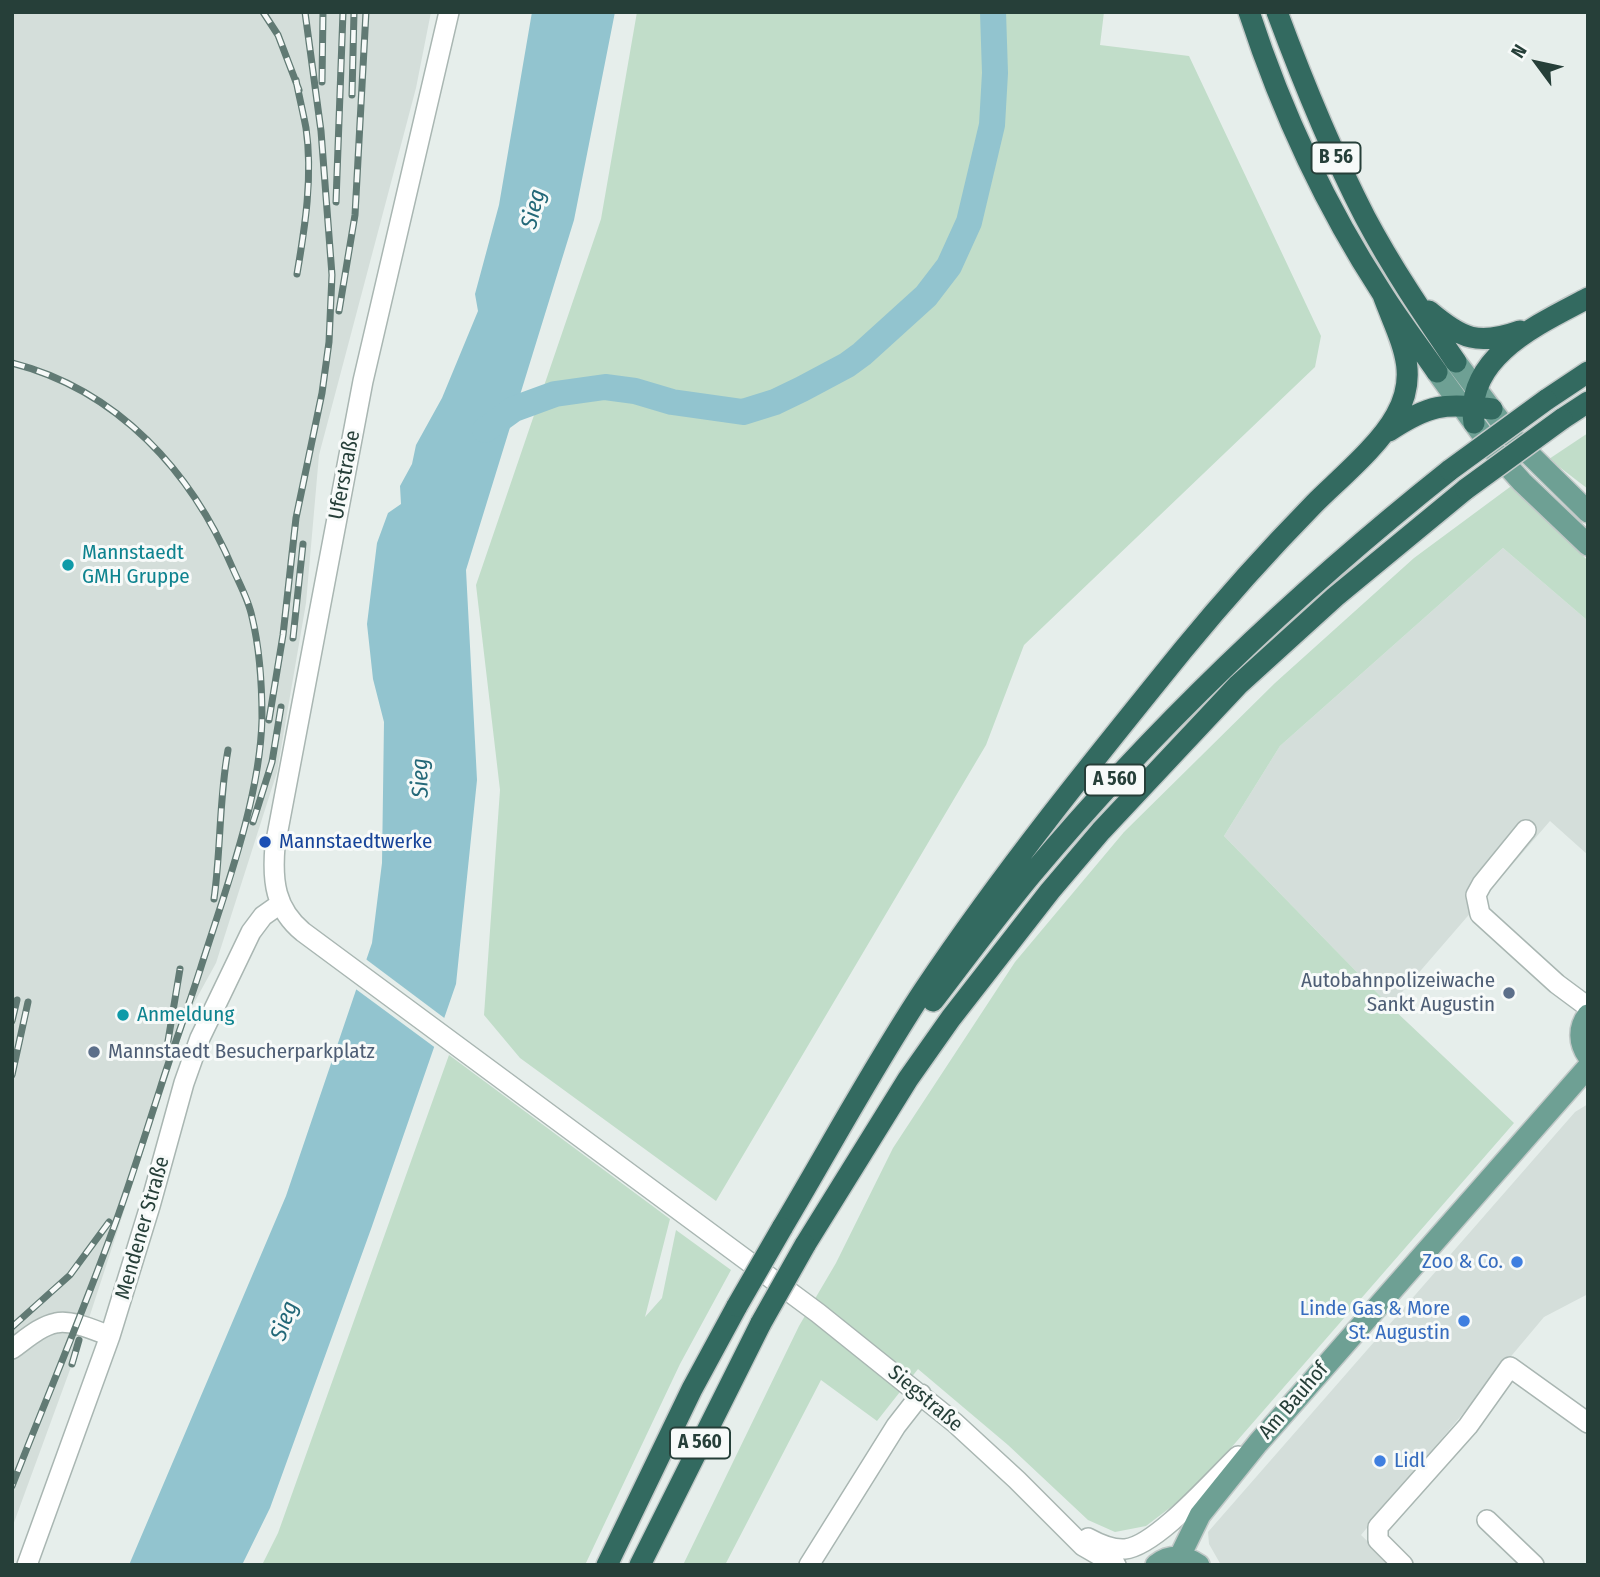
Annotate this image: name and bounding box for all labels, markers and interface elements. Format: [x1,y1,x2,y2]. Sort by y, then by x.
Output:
north arrow [1502,28,1572,98]
text: N [1506,40,1532,62]
road number: B 56 [1312,142,1360,174]
water label: Sieg [516,186,552,232]
street label: Uferstraße [324,428,366,522]
place label: Mannstaedt GMH Gruppe [82,540,190,590]
marker: Mannstaedt GMH Gruppe [60,557,76,573]
water label: Sieg [407,758,435,798]
road number: A 560 [1085,764,1145,796]
place label: Mannstaedtwerke [279,829,432,855]
marker: Mannstaedtwerke [257,834,273,850]
place label: Autobahnpolizeiwache Sankt Augustin [1301,968,1495,1018]
marker: Autobahnpolizeiwache Sankt Augustin [1501,985,1517,1001]
place label: Anmeldung [137,1002,234,1028]
marker: Anmeldung [115,1007,131,1023]
place label: Mannstaedt Besucherparkplatz [108,1039,375,1065]
marker: Mannstaedt Besucherparkplatz [86,1044,102,1060]
street label: Mendener Straße [111,1154,175,1302]
place label: Zoo & Co. [1422,1249,1503,1275]
marker: Zoo & Co. [1509,1254,1525,1270]
place label: Linde Gas & More St. Augustin [1300,1296,1450,1346]
water label: Sieg [265,1298,305,1344]
marker: Linde Gas & More St. Augustin [1456,1313,1472,1329]
street label: Am Bauhof [1254,1357,1334,1445]
street label: Siegstraße [882,1360,968,1438]
road number: A 560 [670,1428,730,1458]
place label: Lidl [1394,1448,1425,1474]
marker: Lidl [1372,1453,1388,1469]

